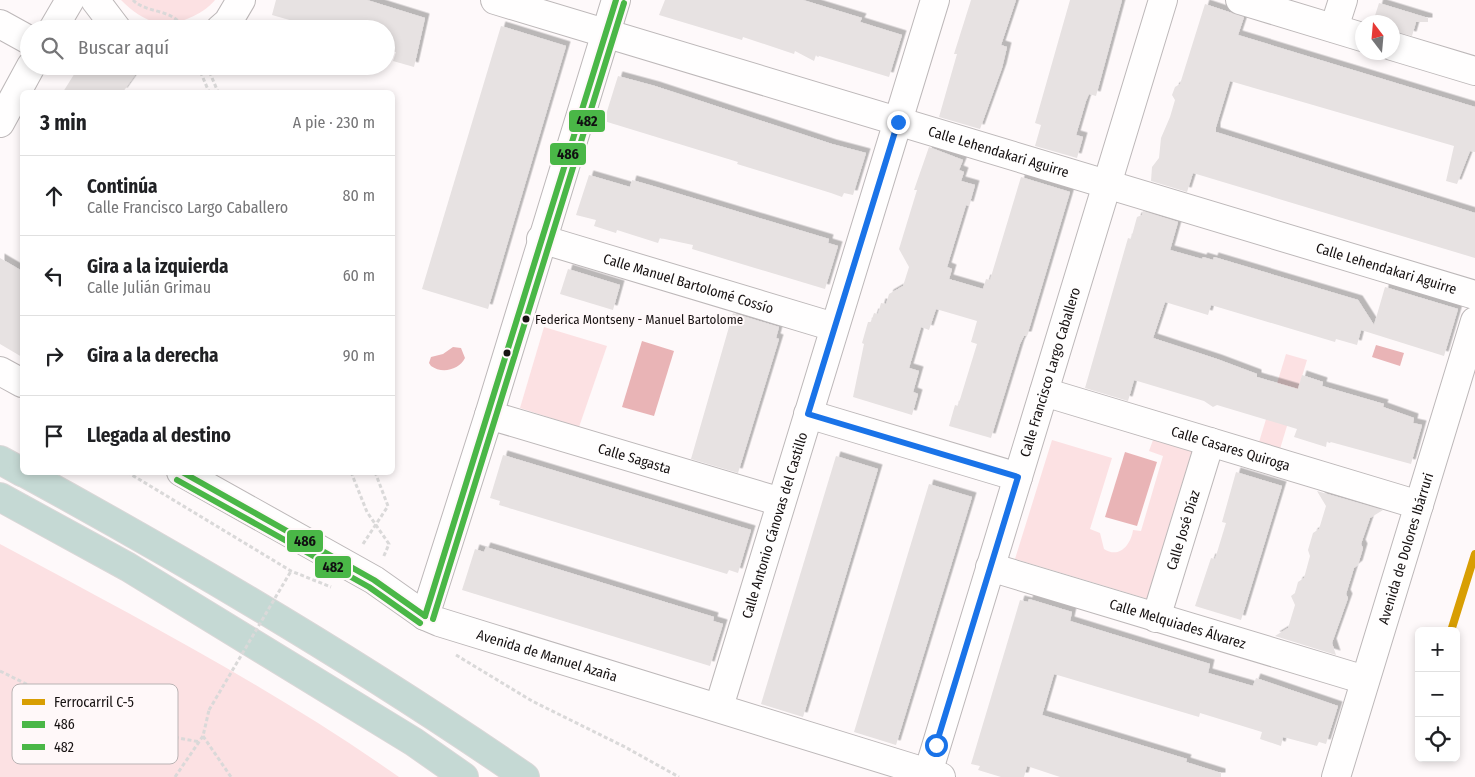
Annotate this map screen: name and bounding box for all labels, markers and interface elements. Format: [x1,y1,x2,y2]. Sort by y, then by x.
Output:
north arrow [1355,15,1400,60]
search box [20,20,395,75]
icon: search [38,34,66,62]
text: Buscar aquí [78,36,169,59]
line badge: 482 [568,109,606,133]
text: 3 min [40,110,87,136]
route end [887,111,910,134]
text: A pie · 230 m [293,113,375,132]
text: 482 [577,113,598,130]
street label: Calle Lehendakari Aguirre [926,123,1071,181]
line badge: 486 [549,142,587,166]
text: 486 [557,146,579,163]
text: Continúa [87,175,158,198]
icon: ahead [40,182,68,210]
text: 80 m [343,186,375,205]
text: Calle Francisco Largo Caballero [87,198,288,217]
street label: Calle Lehendakari Aguirre [1314,240,1459,298]
street label: Calle Manuel Bartolomé Cossío [601,250,776,317]
text: Gira a la izquierda [87,255,229,278]
icon: left [40,262,68,290]
text: 60 m [343,266,375,285]
text: Calle Julián Grimau [87,278,211,297]
street label: Calle Francisco Largo Caballero [1017,285,1084,459]
place label: Federica Montseny - Manuel Bartolome [535,312,743,327]
marker: Federica Montseny - Manuel Bartolome [521,314,531,324]
icon: right [40,342,68,370]
text: Gira a la derecha [87,344,219,367]
text: 90 m [343,346,375,365]
unlabelled marker [502,348,512,358]
icon: arrive [40,422,68,450]
street label: Calle Casares Quiroga [1169,423,1292,475]
text: Llegada al destino [87,424,231,447]
street label: Calle Antonio Cánovas del Castillo [739,430,811,621]
street label: Calle Sagasta [596,440,673,478]
street label: Avenida de Dolores Ibárruri [1375,471,1437,626]
street label: Calle José Díaz [1163,488,1204,572]
line badge: 486 [286,529,324,553]
text: 486 [294,533,316,550]
line badge: 482 [314,555,352,579]
text: 482 [323,559,344,576]
street label: Calle Melquiades Álvarez [1107,595,1248,653]
street label: Avenida de Manuel Azaña [475,626,619,686]
map controls [1415,627,1460,762]
button: + [1415,627,1460,672]
button: − [1415,672,1460,717]
legend [12,684,178,764]
text: Ferrocarril C-5 [54,694,134,711]
text: 486 [54,716,75,733]
button: locate [1415,717,1460,762]
route start [925,734,948,757]
text: 482 [54,739,74,756]

